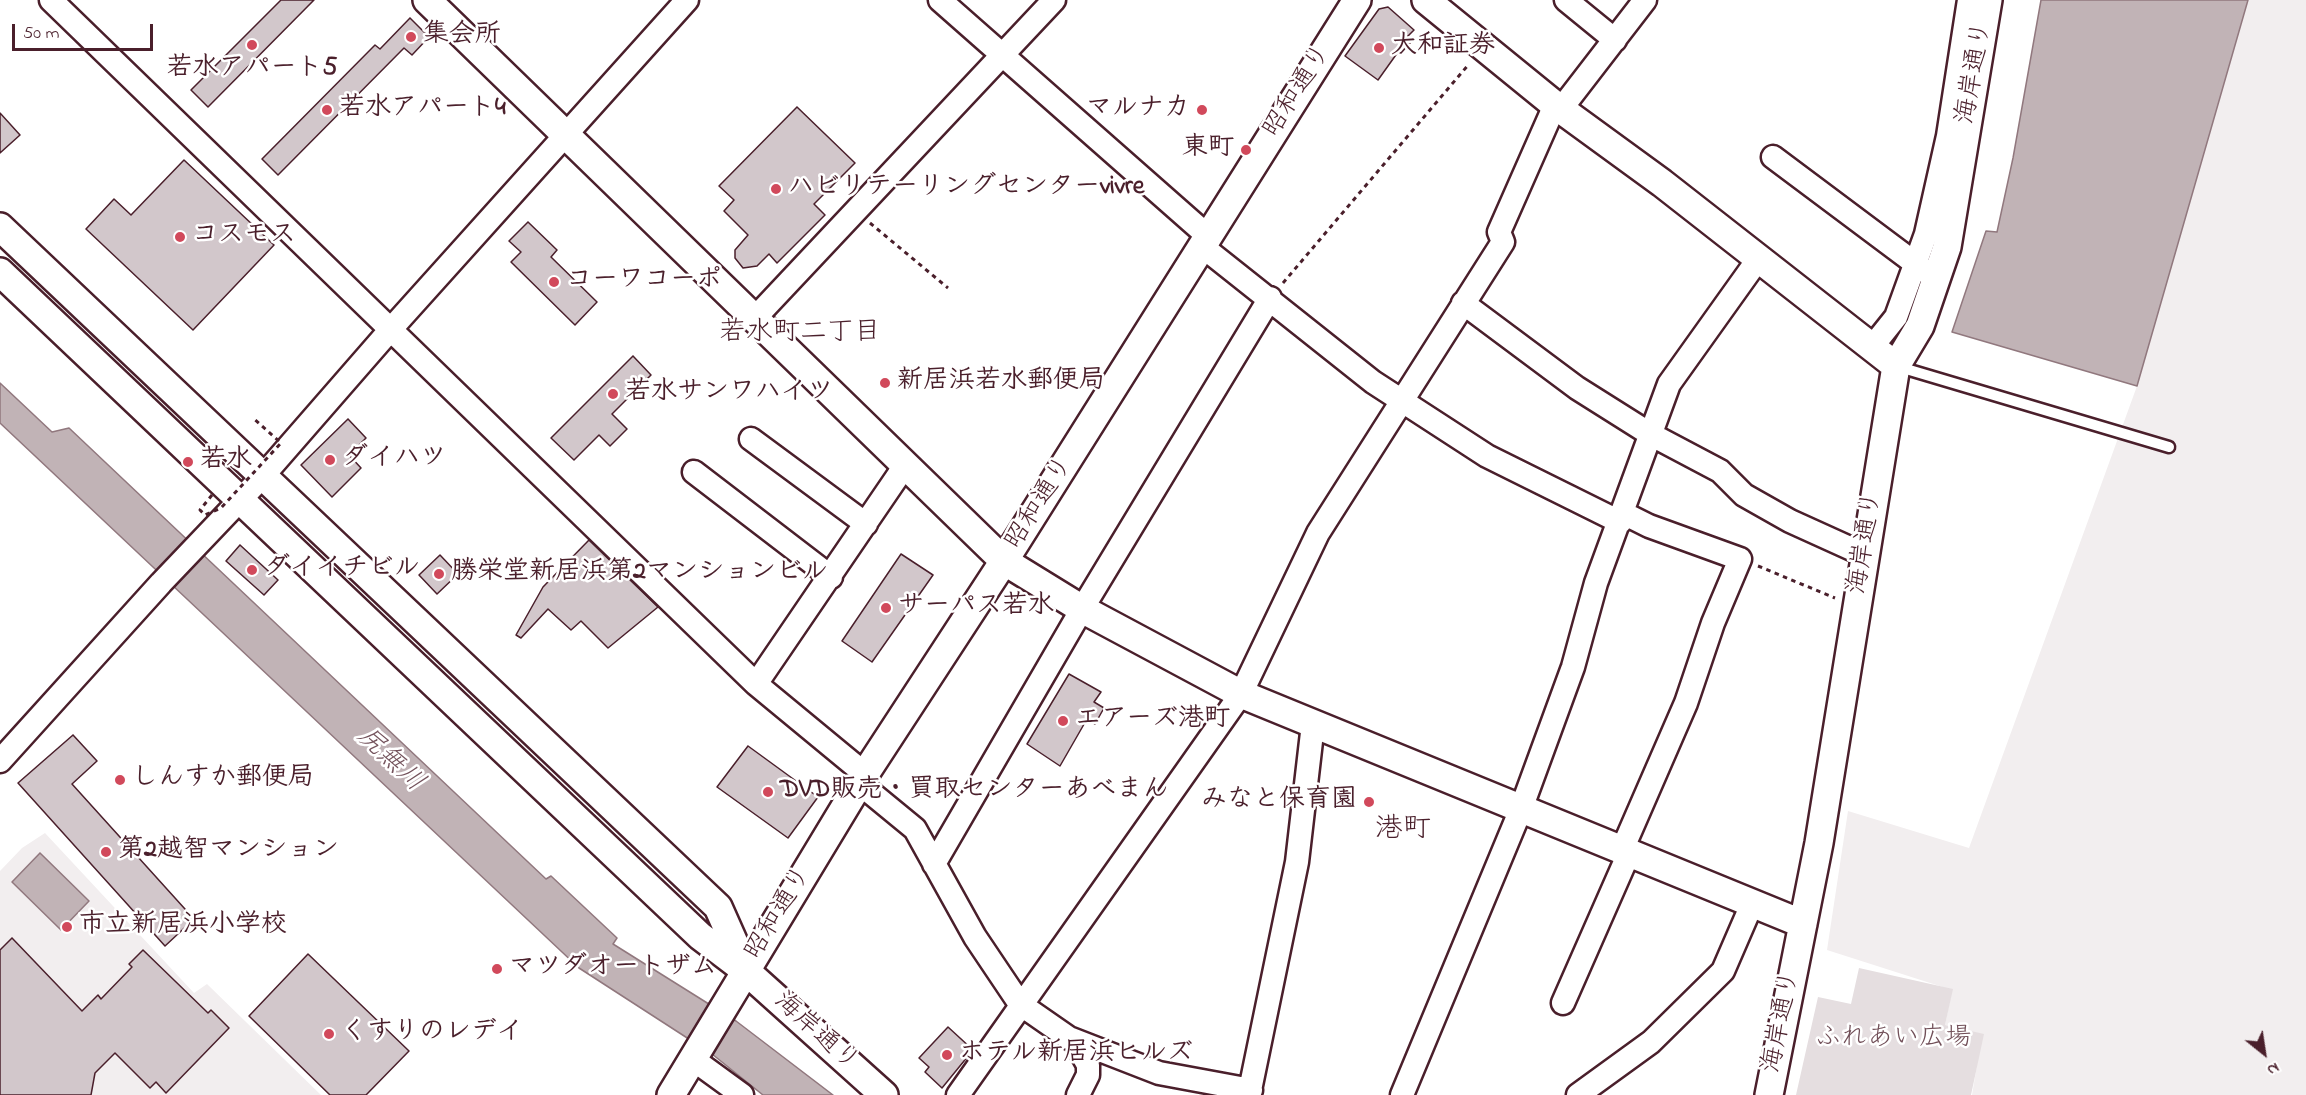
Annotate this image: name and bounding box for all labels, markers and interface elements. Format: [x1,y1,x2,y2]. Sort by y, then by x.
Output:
scale bar [15,12,156,50]
street label: 海岸通り [1952,19,2000,127]
text: 50 m [23,21,60,47]
place label: 集会所 [423,21,501,53]
marker: 集会所 [404,30,418,44]
place label: 大和証券 [1391,32,1495,64]
marker: 若水アパート5 [245,38,259,52]
street label: 昭和通り [1258,40,1340,144]
marker: 大和証券 [1372,41,1386,55]
place label: 若水アパート5 [167,54,337,86]
place label: 若水アパート4 [339,94,506,126]
place label: マルナカ [1086,94,1190,126]
marker: 若水アパート4 [320,103,334,117]
marker: マルナカ [1195,103,1209,117]
place label: 東町 [1182,134,1234,166]
marker: 東町 [1239,143,1253,157]
place label: ハビリテーリングセンターvivre [788,173,1144,205]
marker: ハビリテーリングセンターvivre [769,182,783,196]
place label: コスモス [192,221,296,253]
marker: コスモス [173,230,187,244]
place label: コーワコーポ [566,266,722,298]
marker: コーワコーポ [547,275,561,289]
district label: 若水町二丁目 [719,319,881,351]
place label: 新居浜若水郵便局 [897,367,1105,399]
marker: 新居浜若水郵便局 [878,376,892,390]
place label: 若水サンワハイツ [625,378,833,410]
marker: 若水サンワハイツ [606,387,620,401]
place label: ダイハツ [342,444,446,476]
place label: 若水 [200,446,252,478]
street label: 昭和通り [1000,452,1082,556]
marker: ダイハツ [323,453,337,467]
marker: 若水 [181,455,195,469]
street label: 海岸通り [1843,489,1891,597]
place label: ダイイチビル [264,554,420,586]
place label: 勝栄堂新居浜第2マンションビル [451,558,828,590]
marker: ダイイチビル [245,563,259,577]
marker: 勝栄堂新居浜第2マンションビル [432,567,446,581]
place label: サーパス若水 [898,592,1054,624]
marker: サーパス若水 [879,601,893,615]
place label: エアーズ港町 [1075,705,1230,737]
marker: エアーズ港町 [1056,714,1070,728]
water label: 尻無川 [348,722,430,800]
place label: しんすか郵便局 [132,764,314,796]
marker: しんすか郵便局 [113,773,127,787]
place label: DVD販売・買取センターあべまん [780,776,1168,808]
marker: DVD販売・買取センターあべまん [761,785,775,799]
place label: みなと保育園 [1201,786,1357,818]
marker: みなと保育園 [1362,795,1376,809]
district label: 港町 [1375,814,1431,848]
place label: 第2越智マンション [118,836,339,868]
marker: 第2越智マンション [99,845,113,859]
street label: 昭和通り [740,861,820,967]
place label: 市立新居浜小学校 [79,911,287,943]
marker: 市立新居浜小学校 [60,920,74,934]
place label: マツダオートザム [509,953,717,985]
marker: マツダオートザム [490,962,504,976]
street label: 海岸通り [1758,968,1808,1076]
street label: 海岸通り [766,987,864,1079]
place label: くすりのレデイ [341,1018,523,1050]
north arrow [2234,1023,2294,1083]
park label: ふれあい広場 [1815,1024,1971,1056]
marker: くすりのレデイ [322,1027,336,1041]
place label: ホテル新居浜ヒルズ [959,1039,1193,1071]
marker: ホテル新居浜ヒルズ [940,1048,954,1062]
text: N [2262,1055,2284,1082]

